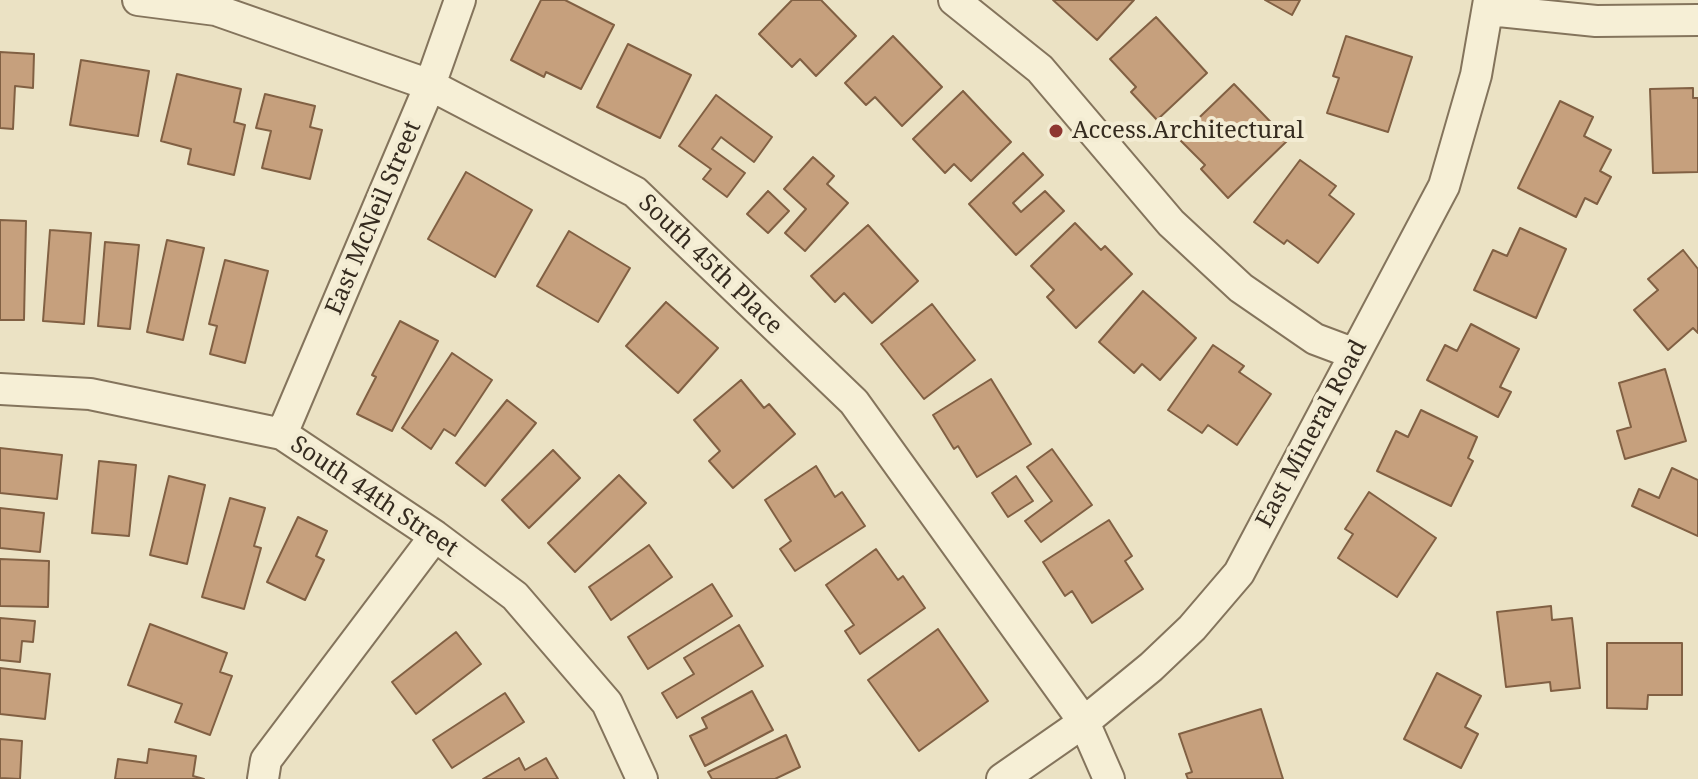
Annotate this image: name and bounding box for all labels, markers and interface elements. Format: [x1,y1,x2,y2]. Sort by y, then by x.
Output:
street label: East McNeil Street [320,117,428,319]
place label: Access.Architectural [1072,117,1304,145]
marker: Access.Architectural [1047,122,1065,140]
street label: South 45th Place [632,189,788,341]
street label: East Mineral Road [1250,335,1374,533]
street label: South 44th Street [285,430,463,564]

